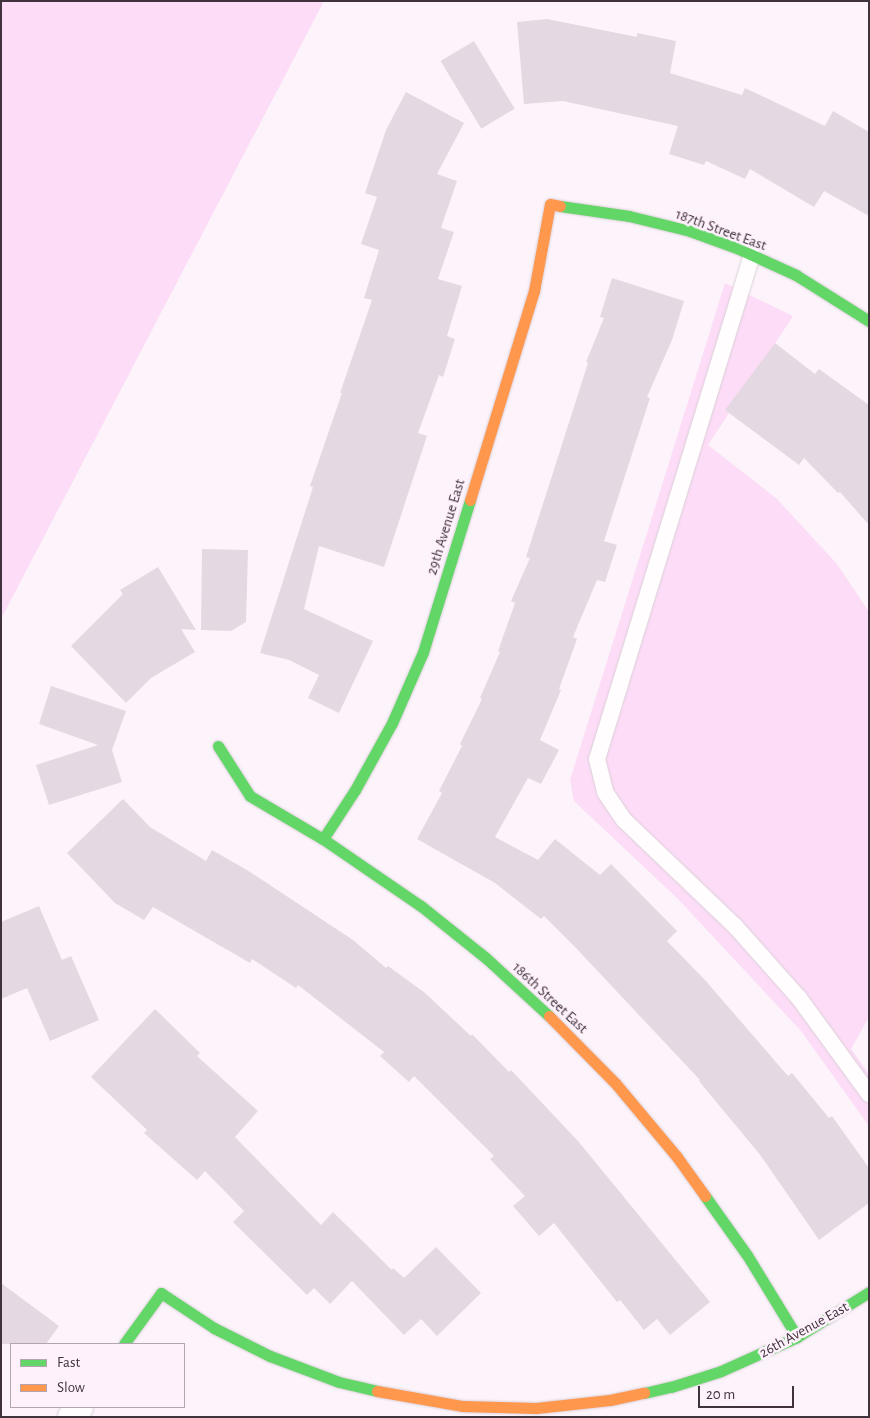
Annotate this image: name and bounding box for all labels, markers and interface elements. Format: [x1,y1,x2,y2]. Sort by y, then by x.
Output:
street label: 187th Street East [673,205,769,255]
street label: 29th Avenue East [423,477,469,577]
street label: 186th Street East [509,959,591,1037]
street label: 26th Avenue East [756,1298,852,1362]
legend [10,1343,185,1408]
text: Fast [57,1355,80,1370]
scale bar [700,1376,796,1408]
text: Slow [57,1380,85,1395]
text: 20 m [706,1387,735,1402]

